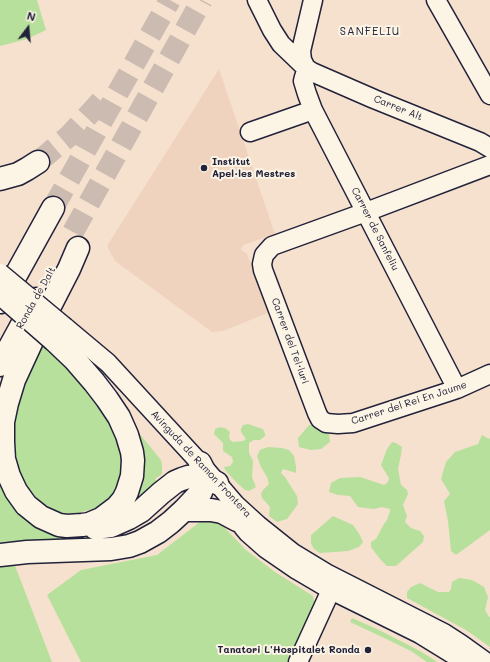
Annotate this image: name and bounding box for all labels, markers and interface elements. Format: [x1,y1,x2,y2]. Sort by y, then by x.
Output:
north arrow [8,8,48,48]
text: N [25,8,38,24]
district label: SANFELIU [340,25,400,39]
street label: Carrer Alt [372,93,424,123]
place label: Institut Apel·les Mestres [212,156,295,180]
marker: Institut Apel·les Mestres [199,163,209,173]
street label: Carrer de Sanfeliu [349,185,401,273]
street label: Ronda de Dalt [14,265,58,331]
street label: Carrer del Tel·luri [269,296,311,386]
street label: Carrer del Rei En Jaume [350,379,468,427]
street label: Avinguda de Ramon Frontera [148,408,254,520]
place label: Tanatori L'Hospitalet Ronda [218,644,360,656]
marker: Tanatori L'Hospitalet Ronda [363,645,373,655]

